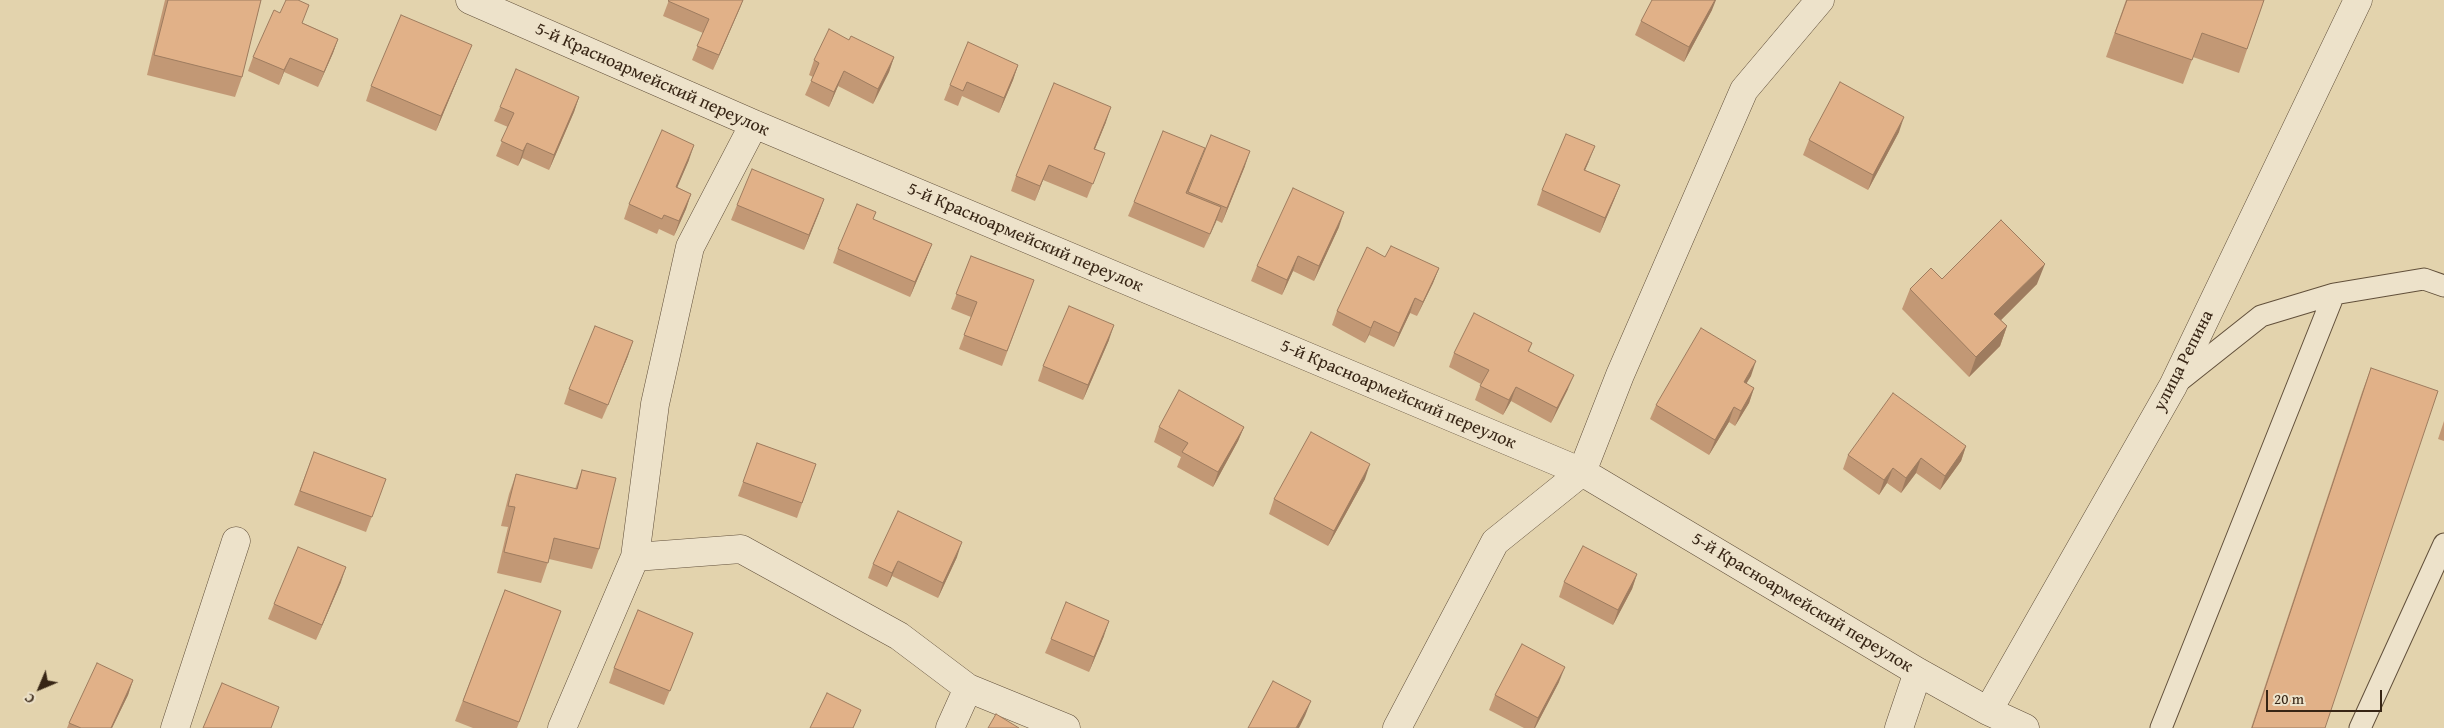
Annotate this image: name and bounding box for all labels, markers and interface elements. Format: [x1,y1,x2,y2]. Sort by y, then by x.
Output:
street label: 5-й Красноармейский переулок [532,18,772,142]
street label: 5-й Красноармейский переулок [904,178,1146,298]
street label: улица Репина [2149,307,2219,415]
street label: 5-й Красноармейский переулок [1277,335,1519,455]
street label: 5-й Красноармейский переулок [1688,528,1916,678]
north arrow [15,663,65,713]
scale bar [2269,680,2385,712]
text: 20 m [2274,688,2304,709]
text: С [20,689,39,708]

